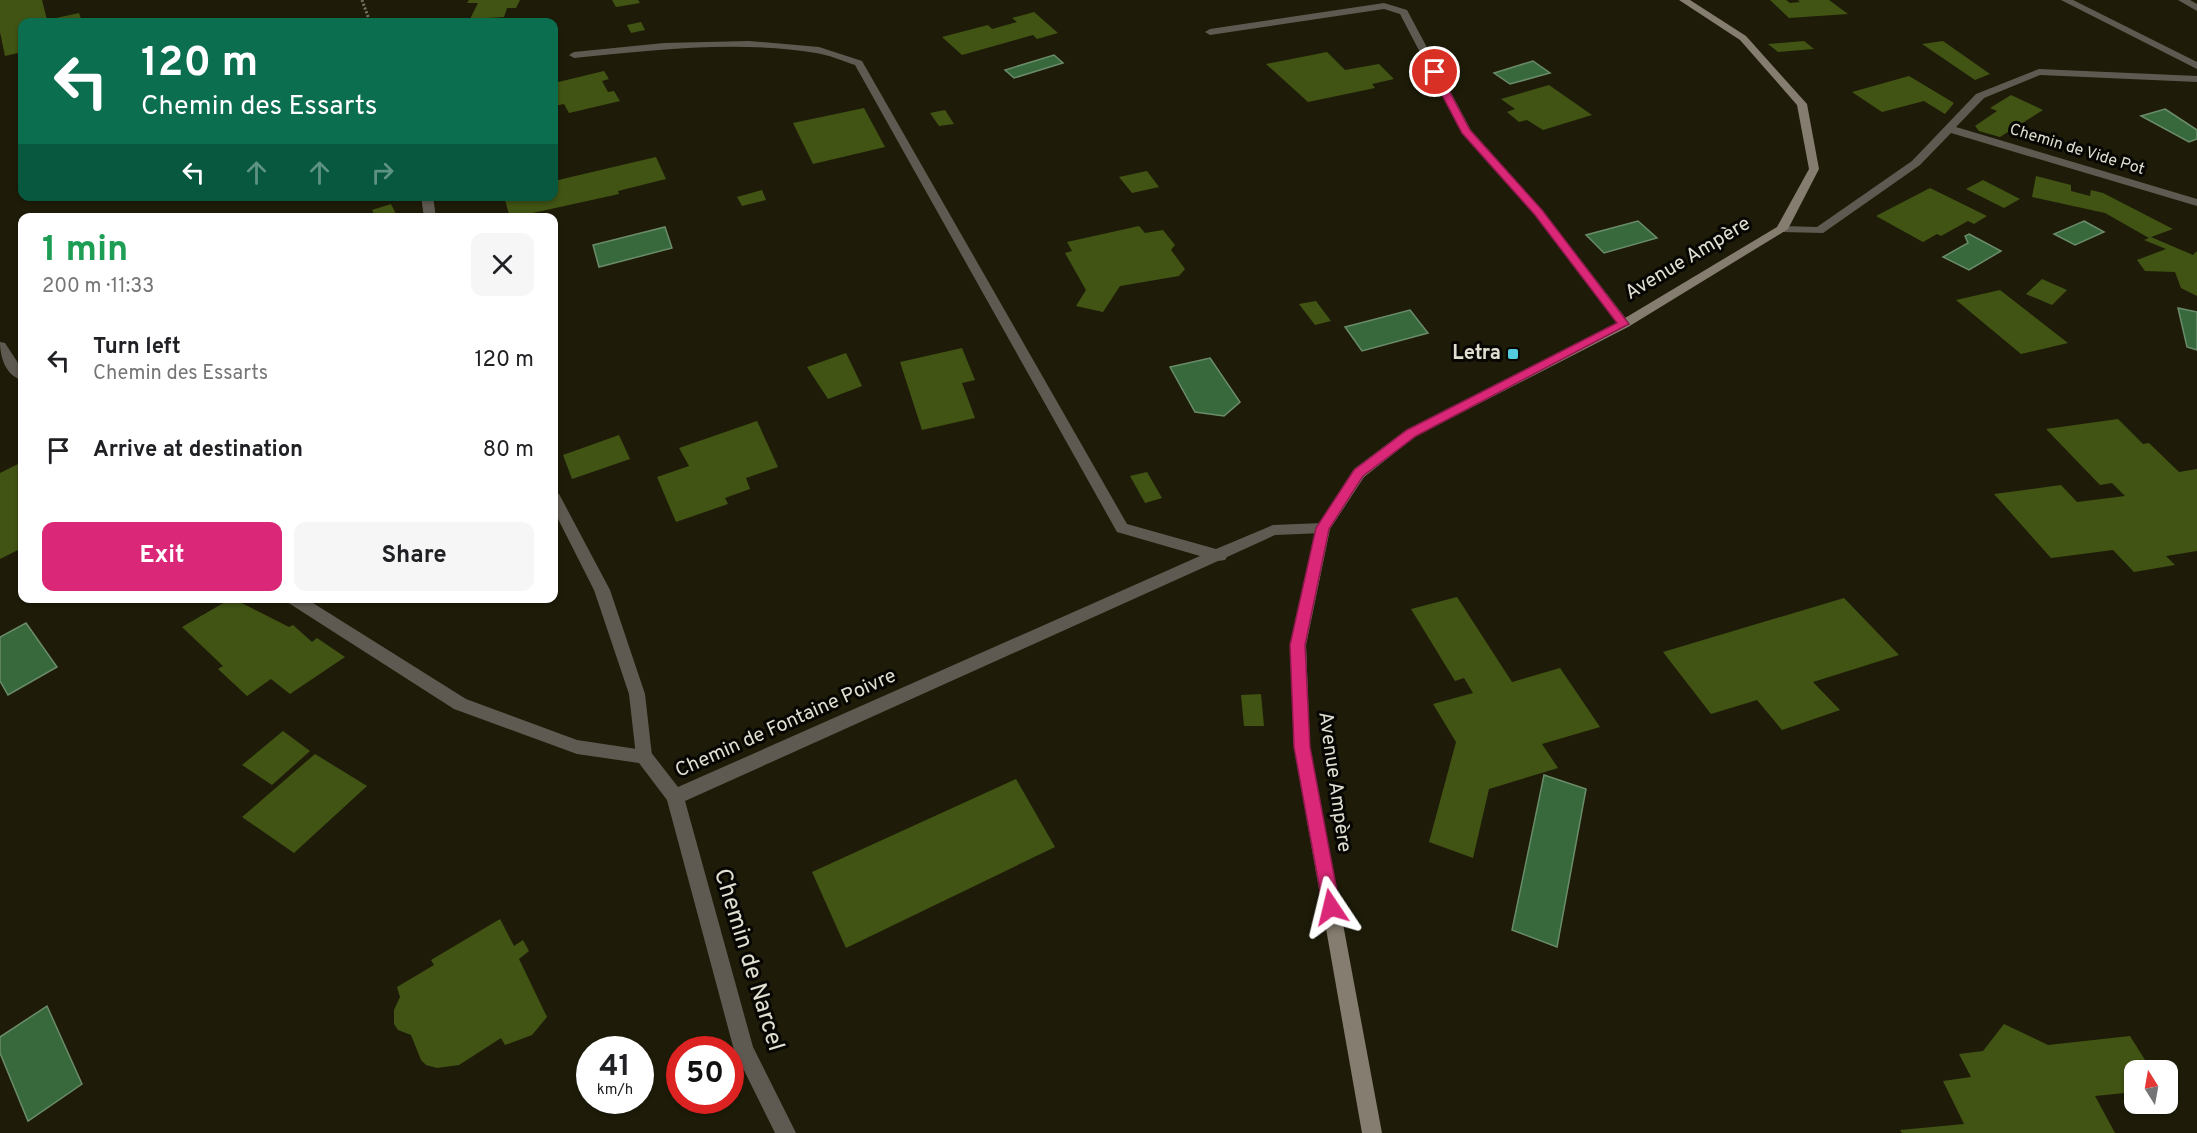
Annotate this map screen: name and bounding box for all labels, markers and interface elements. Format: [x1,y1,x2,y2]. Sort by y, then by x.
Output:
text: 120 m [141,38,258,91]
icon: left [42,42,120,120]
pin [1409,46,1460,97]
icon: arrive [1418,55,1451,88]
text: Chemin des Essarts [141,90,377,124]
street label: Chemin de Vide Pot [2007,120,2147,180]
icon: left [177,156,210,189]
icon: ahead [240,156,273,189]
icon: ahead [303,156,336,189]
icon: right [366,156,399,189]
street label: Avenue Ampère [1620,211,1756,307]
text: 1 min [42,228,128,274]
button: close [471,233,534,296]
text: 200 m · 11:33 [42,274,154,300]
text: Turn left [93,334,181,361]
place label: Letra [1452,341,1501,367]
icon: left [42,344,75,377]
text: 120 m [474,347,534,374]
marker: Letra [1506,347,1520,361]
text: Chemin des Essarts [93,361,268,387]
icon: arrive [42,434,75,467]
text: Arrive at destination [93,437,303,464]
text: 80 m [483,437,534,464]
button: Exit [42,522,282,591]
button: Share [294,522,534,591]
street label: Chemin de Fontaine Poivre [671,663,901,785]
street label: Avenue Ampère [1311,710,1357,854]
street label: Chemin de Narcel [706,865,790,1055]
position arrow [1299,875,1363,939]
speed limit sign: 50 [666,1036,744,1114]
text: 41 [599,1049,631,1086]
north arrow [2124,1060,2178,1114]
map controls [2124,1060,2178,1114]
text: km/h [597,1081,633,1100]

